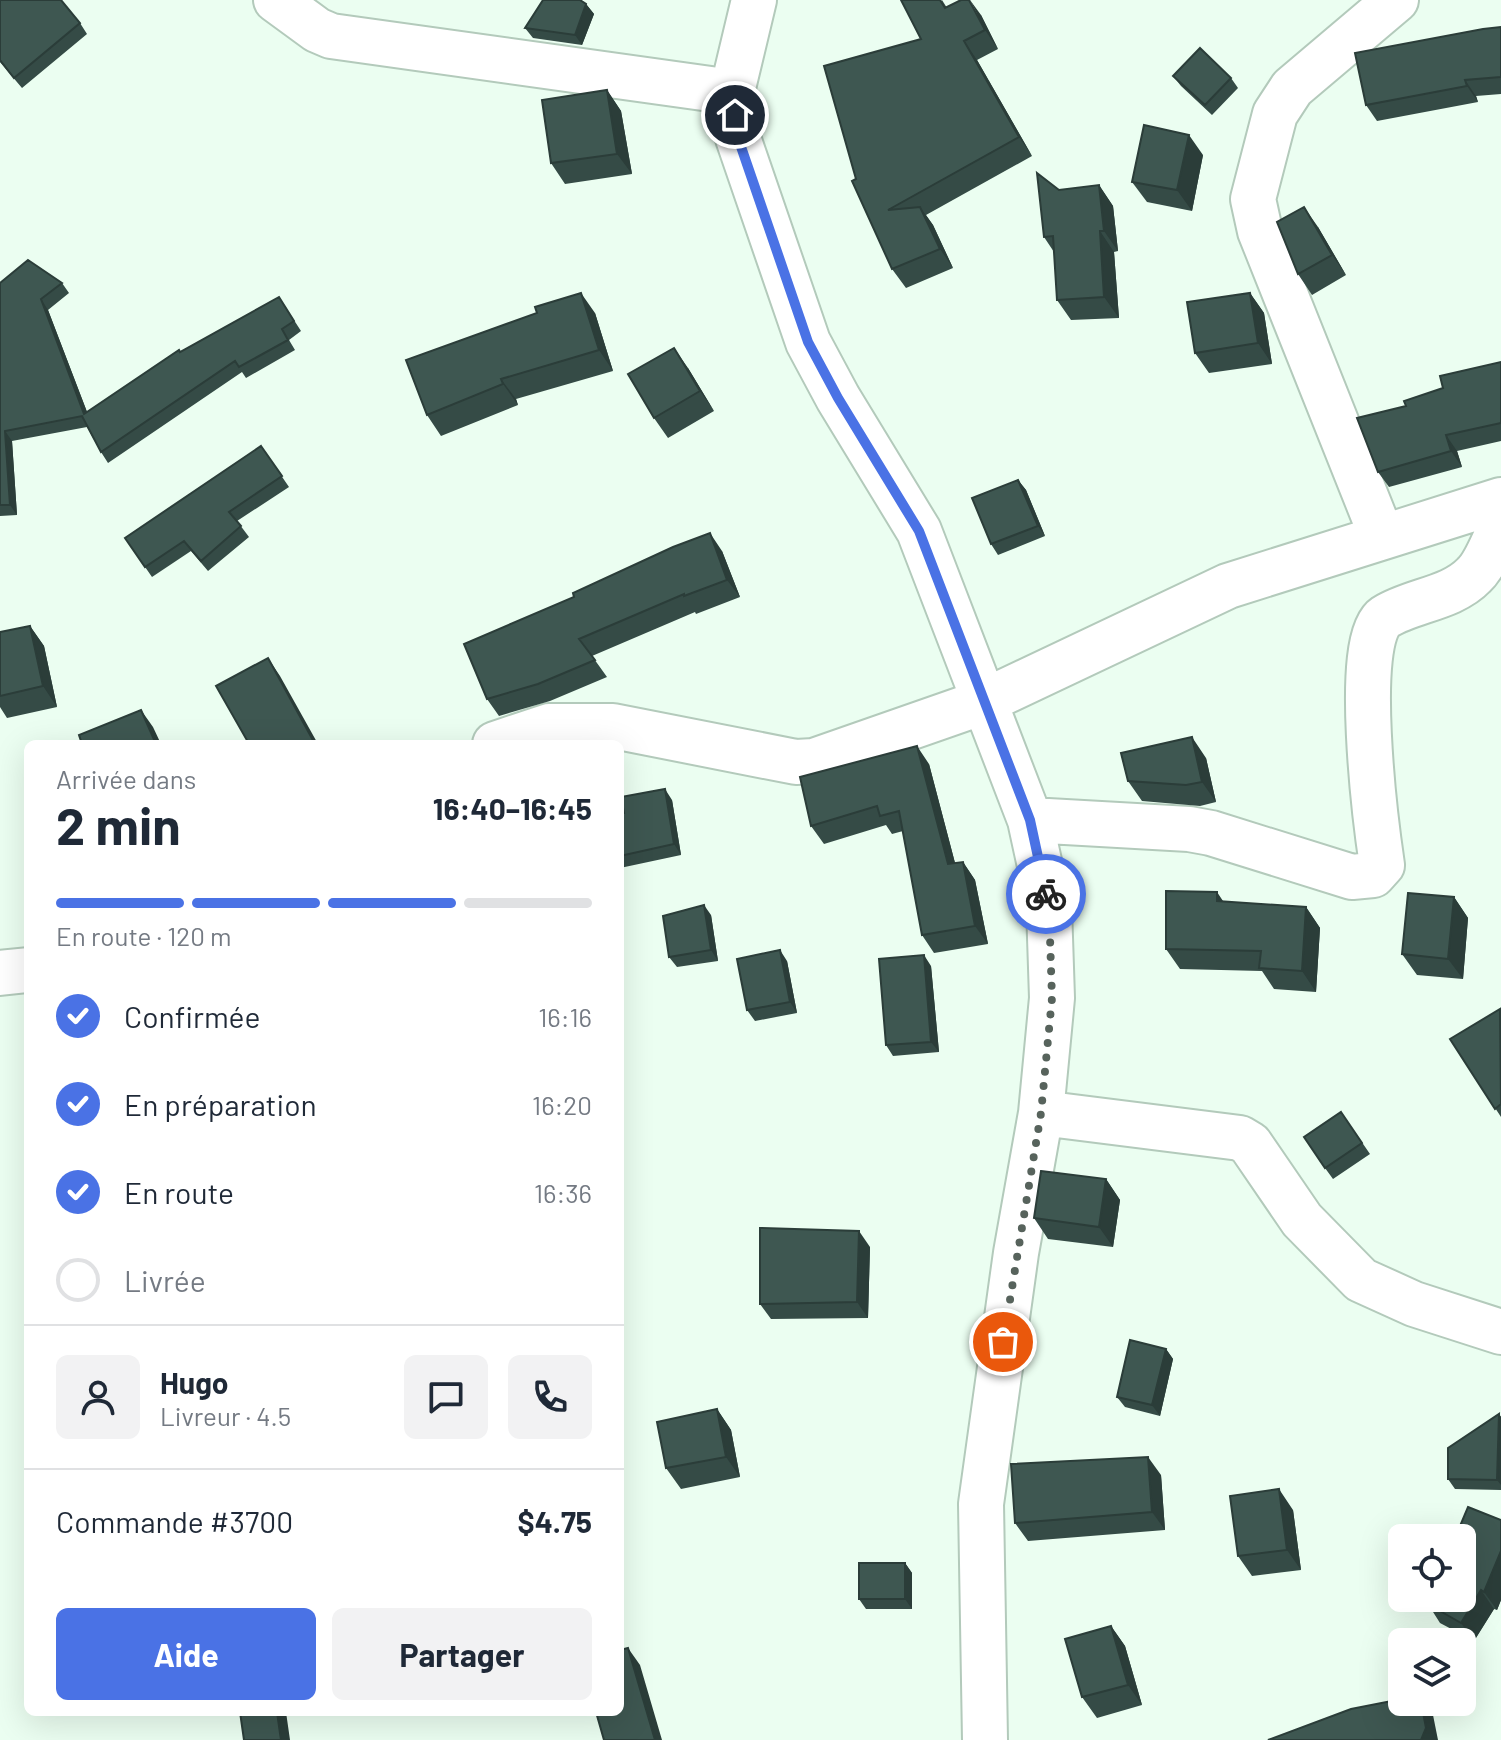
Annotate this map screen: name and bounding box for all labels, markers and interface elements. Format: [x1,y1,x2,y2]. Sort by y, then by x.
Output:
pin [701,81,769,149]
icon: home [713,93,757,137]
text: Arrivée dans [56,763,196,794]
text: 16:40–16:45 [433,790,592,826]
text: 2 min [56,793,181,855]
courier [1006,854,1086,934]
icon: bike [1024,872,1068,916]
text: En route · 120 m [56,920,232,951]
icon: check [56,994,100,1038]
text: Confirmée [124,998,261,1034]
text: 16:16 [538,1001,592,1032]
icon: check [56,1082,100,1126]
text: En préparation [124,1086,317,1122]
text: 16:20 [532,1089,592,1120]
icon: check [56,1170,100,1214]
text: En route [124,1174,234,1210]
text: 16:36 [534,1177,592,1208]
text: Livrée [124,1262,206,1298]
pin [969,1308,1037,1376]
icon: bag [981,1320,1025,1364]
button: person [56,1355,140,1439]
button: chat [404,1355,488,1439]
button: phone [508,1355,592,1439]
text: Hugo [160,1364,229,1400]
text: Livreur · 4.5 [160,1400,291,1431]
text: Commande #3700 [56,1503,293,1539]
text: $4.75 [518,1503,592,1539]
map controls [1388,1524,1476,1716]
button: locate [1388,1524,1476,1612]
button: Aide [56,1608,316,1700]
button: Partager [332,1608,592,1700]
button: layers [1388,1628,1476,1716]

